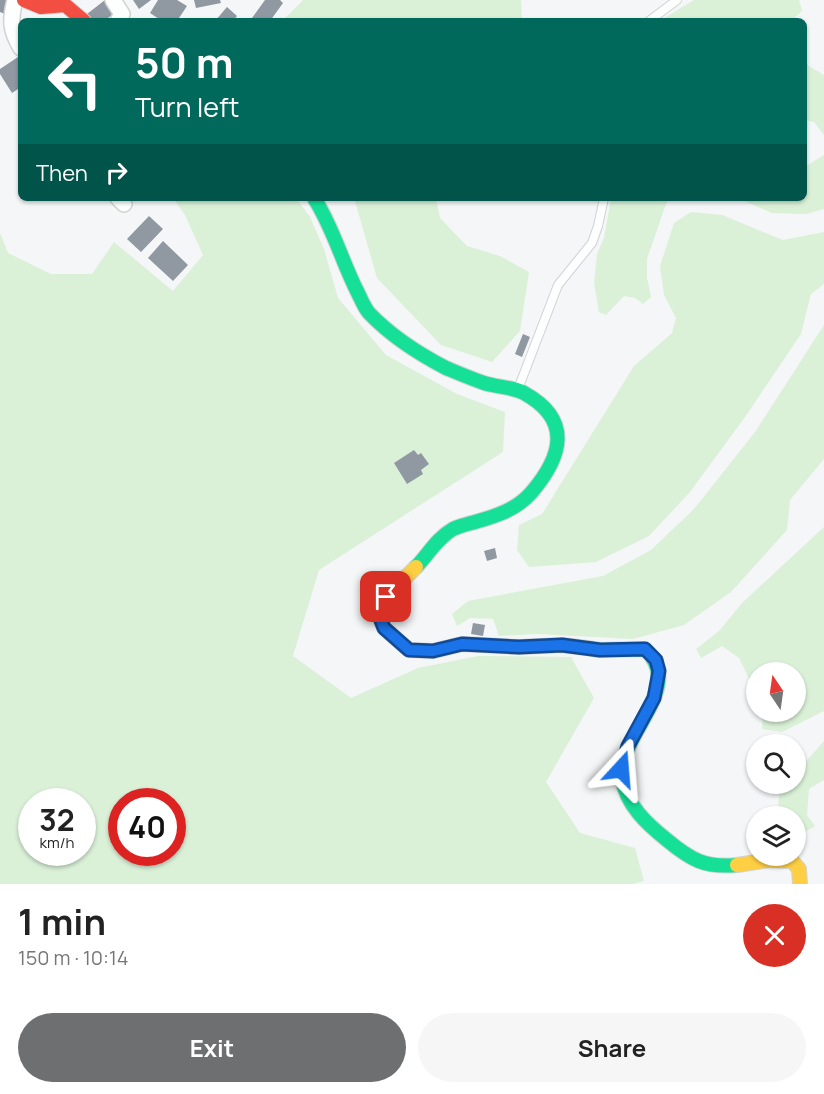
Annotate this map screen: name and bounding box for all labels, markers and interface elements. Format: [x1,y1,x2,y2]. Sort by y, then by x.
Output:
text: 50 m [135,33,233,91]
icon: left [36,42,114,120]
text: Turn left [135,88,239,125]
icon: right [100,156,133,189]
text: Then [36,158,88,188]
pin [360,571,411,622]
icon: arrive [369,580,402,613]
north arrow [746,662,806,722]
map controls [746,662,806,866]
button: search [746,734,806,794]
position arrow [589,737,653,801]
speed limit sign: 40 [108,788,186,866]
text: 32 [39,799,75,840]
button: layers [746,806,806,866]
text: km/h [40,832,74,853]
text: 1 min [18,897,106,946]
button: close [743,904,806,967]
text: 150 m · 10:14 [18,944,129,971]
button: Exit [18,1013,406,1082]
button: Share [418,1013,806,1082]

